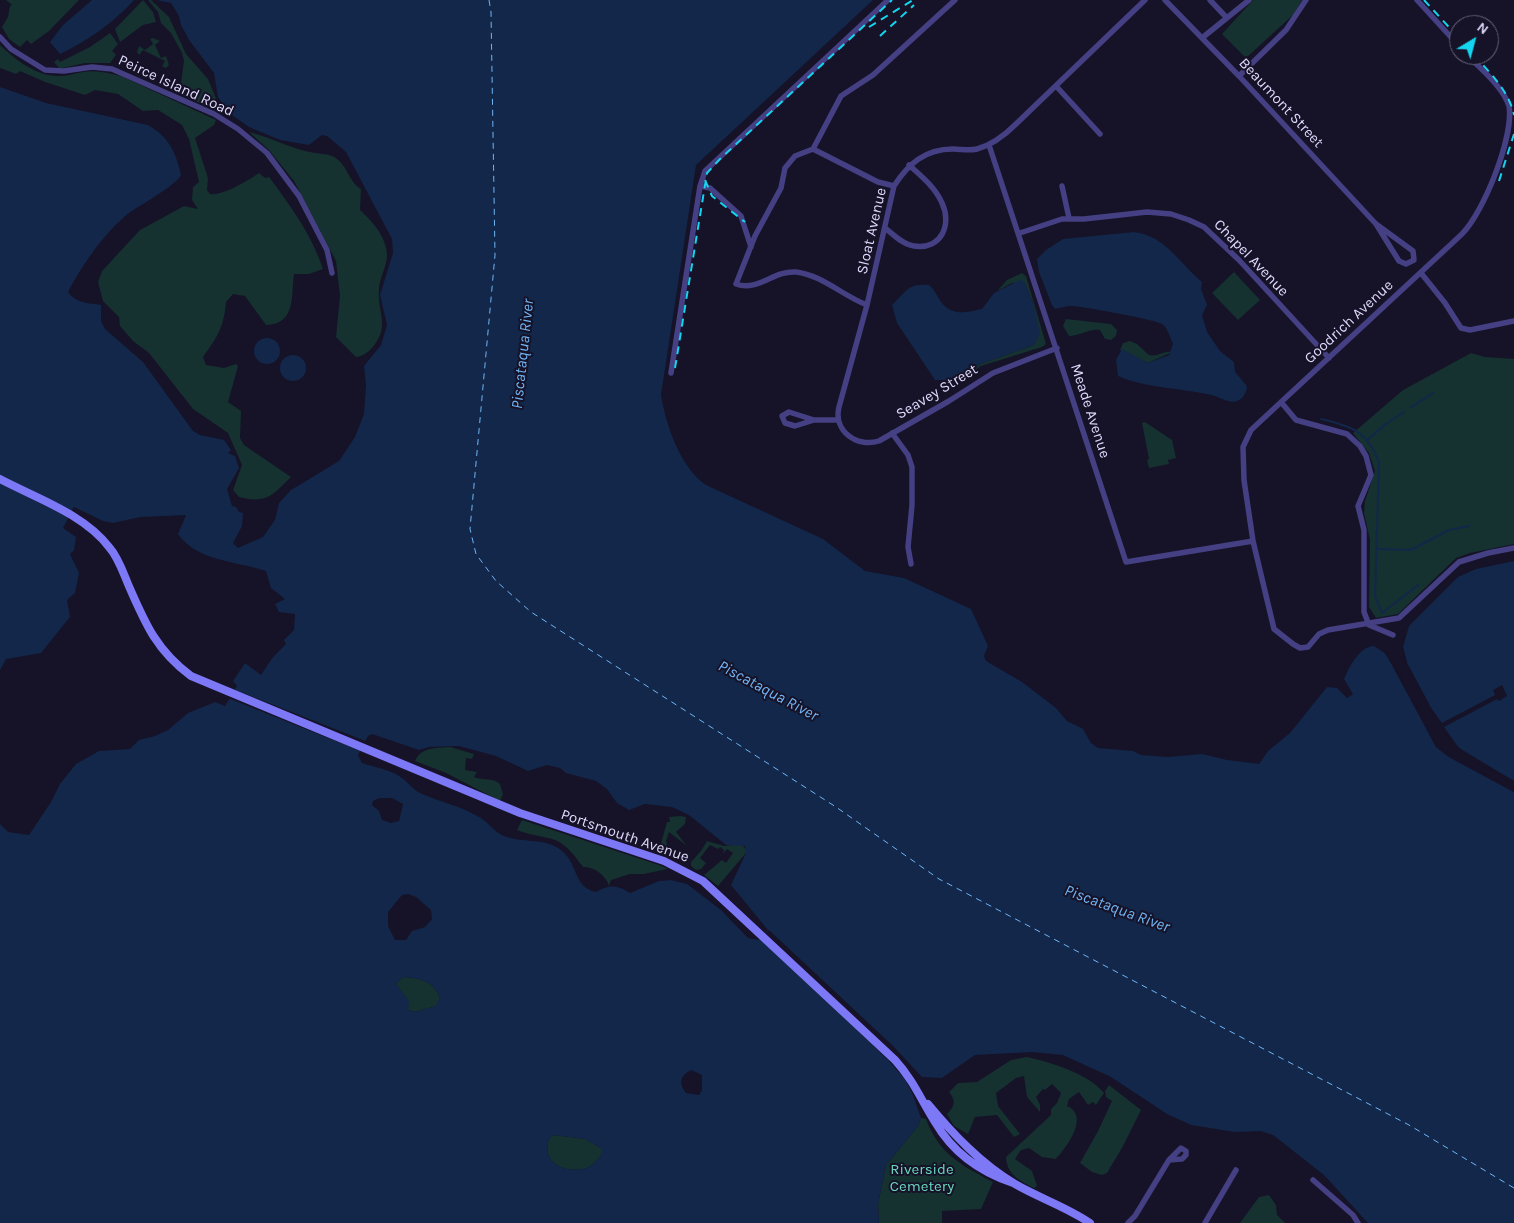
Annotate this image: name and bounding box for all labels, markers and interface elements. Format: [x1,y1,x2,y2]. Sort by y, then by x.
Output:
north arrow [1449,15,1499,65]
text: N [1474,19,1492,38]
street label: Peirce Island Road [115,51,237,121]
street label: Beaumont Street [1235,54,1327,152]
street label: Sloat Avenue [853,186,891,276]
street label: Chapel Avenue [1210,216,1292,300]
street label: Goodrich Avenue [1301,276,1397,368]
water label: Piscataqua River [508,298,538,410]
street label: Seavey Street [893,361,981,423]
street label: Meade Avenue [1066,362,1114,460]
water label: Piscataqua River [715,657,821,725]
street label: Portsmouth Avenue [559,806,691,866]
water label: Piscataqua River [1062,881,1172,937]
park label: Riverside Cemetery [890,1161,954,1196]

